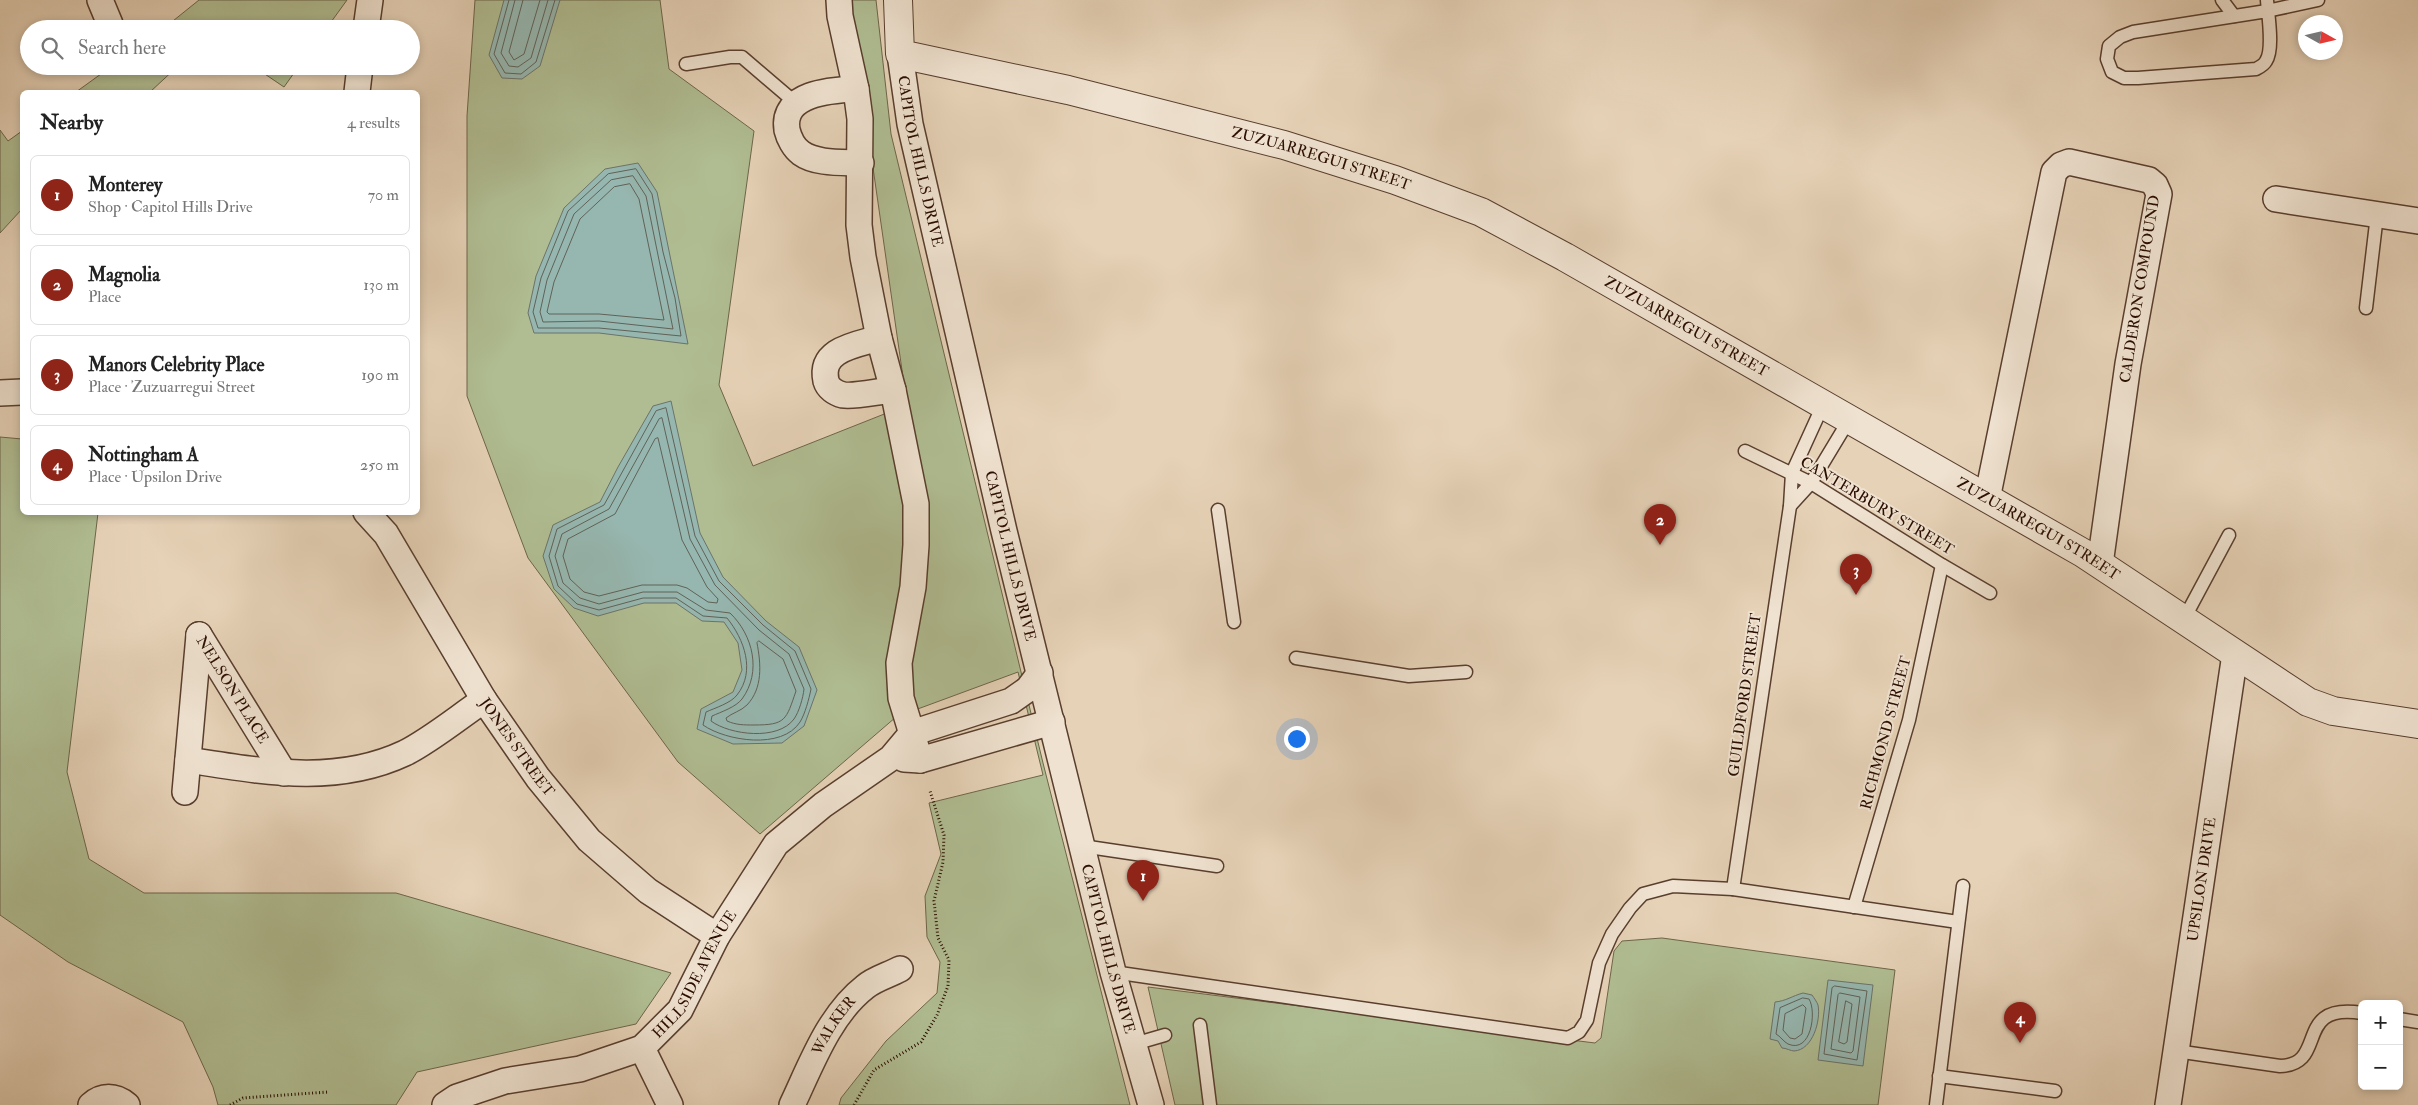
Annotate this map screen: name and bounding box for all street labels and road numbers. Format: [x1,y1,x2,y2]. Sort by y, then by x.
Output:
street label: CAPITOL HILLS DRIVE [894,74,948,249]
street label: ZUZUARREGUI STREET [1229,122,1413,195]
street label: CALDERON COMPOUND [2116,194,2164,384]
street label: ZUZUARREGUI STREET [1601,272,1772,381]
street label: CANTERBURY STREET [1797,453,1957,559]
street label: CAPITOL HILLS DRIVE [981,469,1040,643]
street label: ZUZUARREGUI STREET [1953,473,2124,584]
street label: GUILDFORD STREET [1724,612,1766,778]
street label: NELSON PLACE [192,632,273,747]
street label: RICHMOND STREET [1856,654,1916,812]
street label: JONES STREET [474,693,559,800]
street label: UPSILON DRIVE [2183,816,2220,943]
street label: CAPITOL HILLS DRIVE [1077,862,1140,1036]
street label: HILLSIDE AVENUE [648,906,741,1042]
street label: WALKER [807,991,860,1059]

